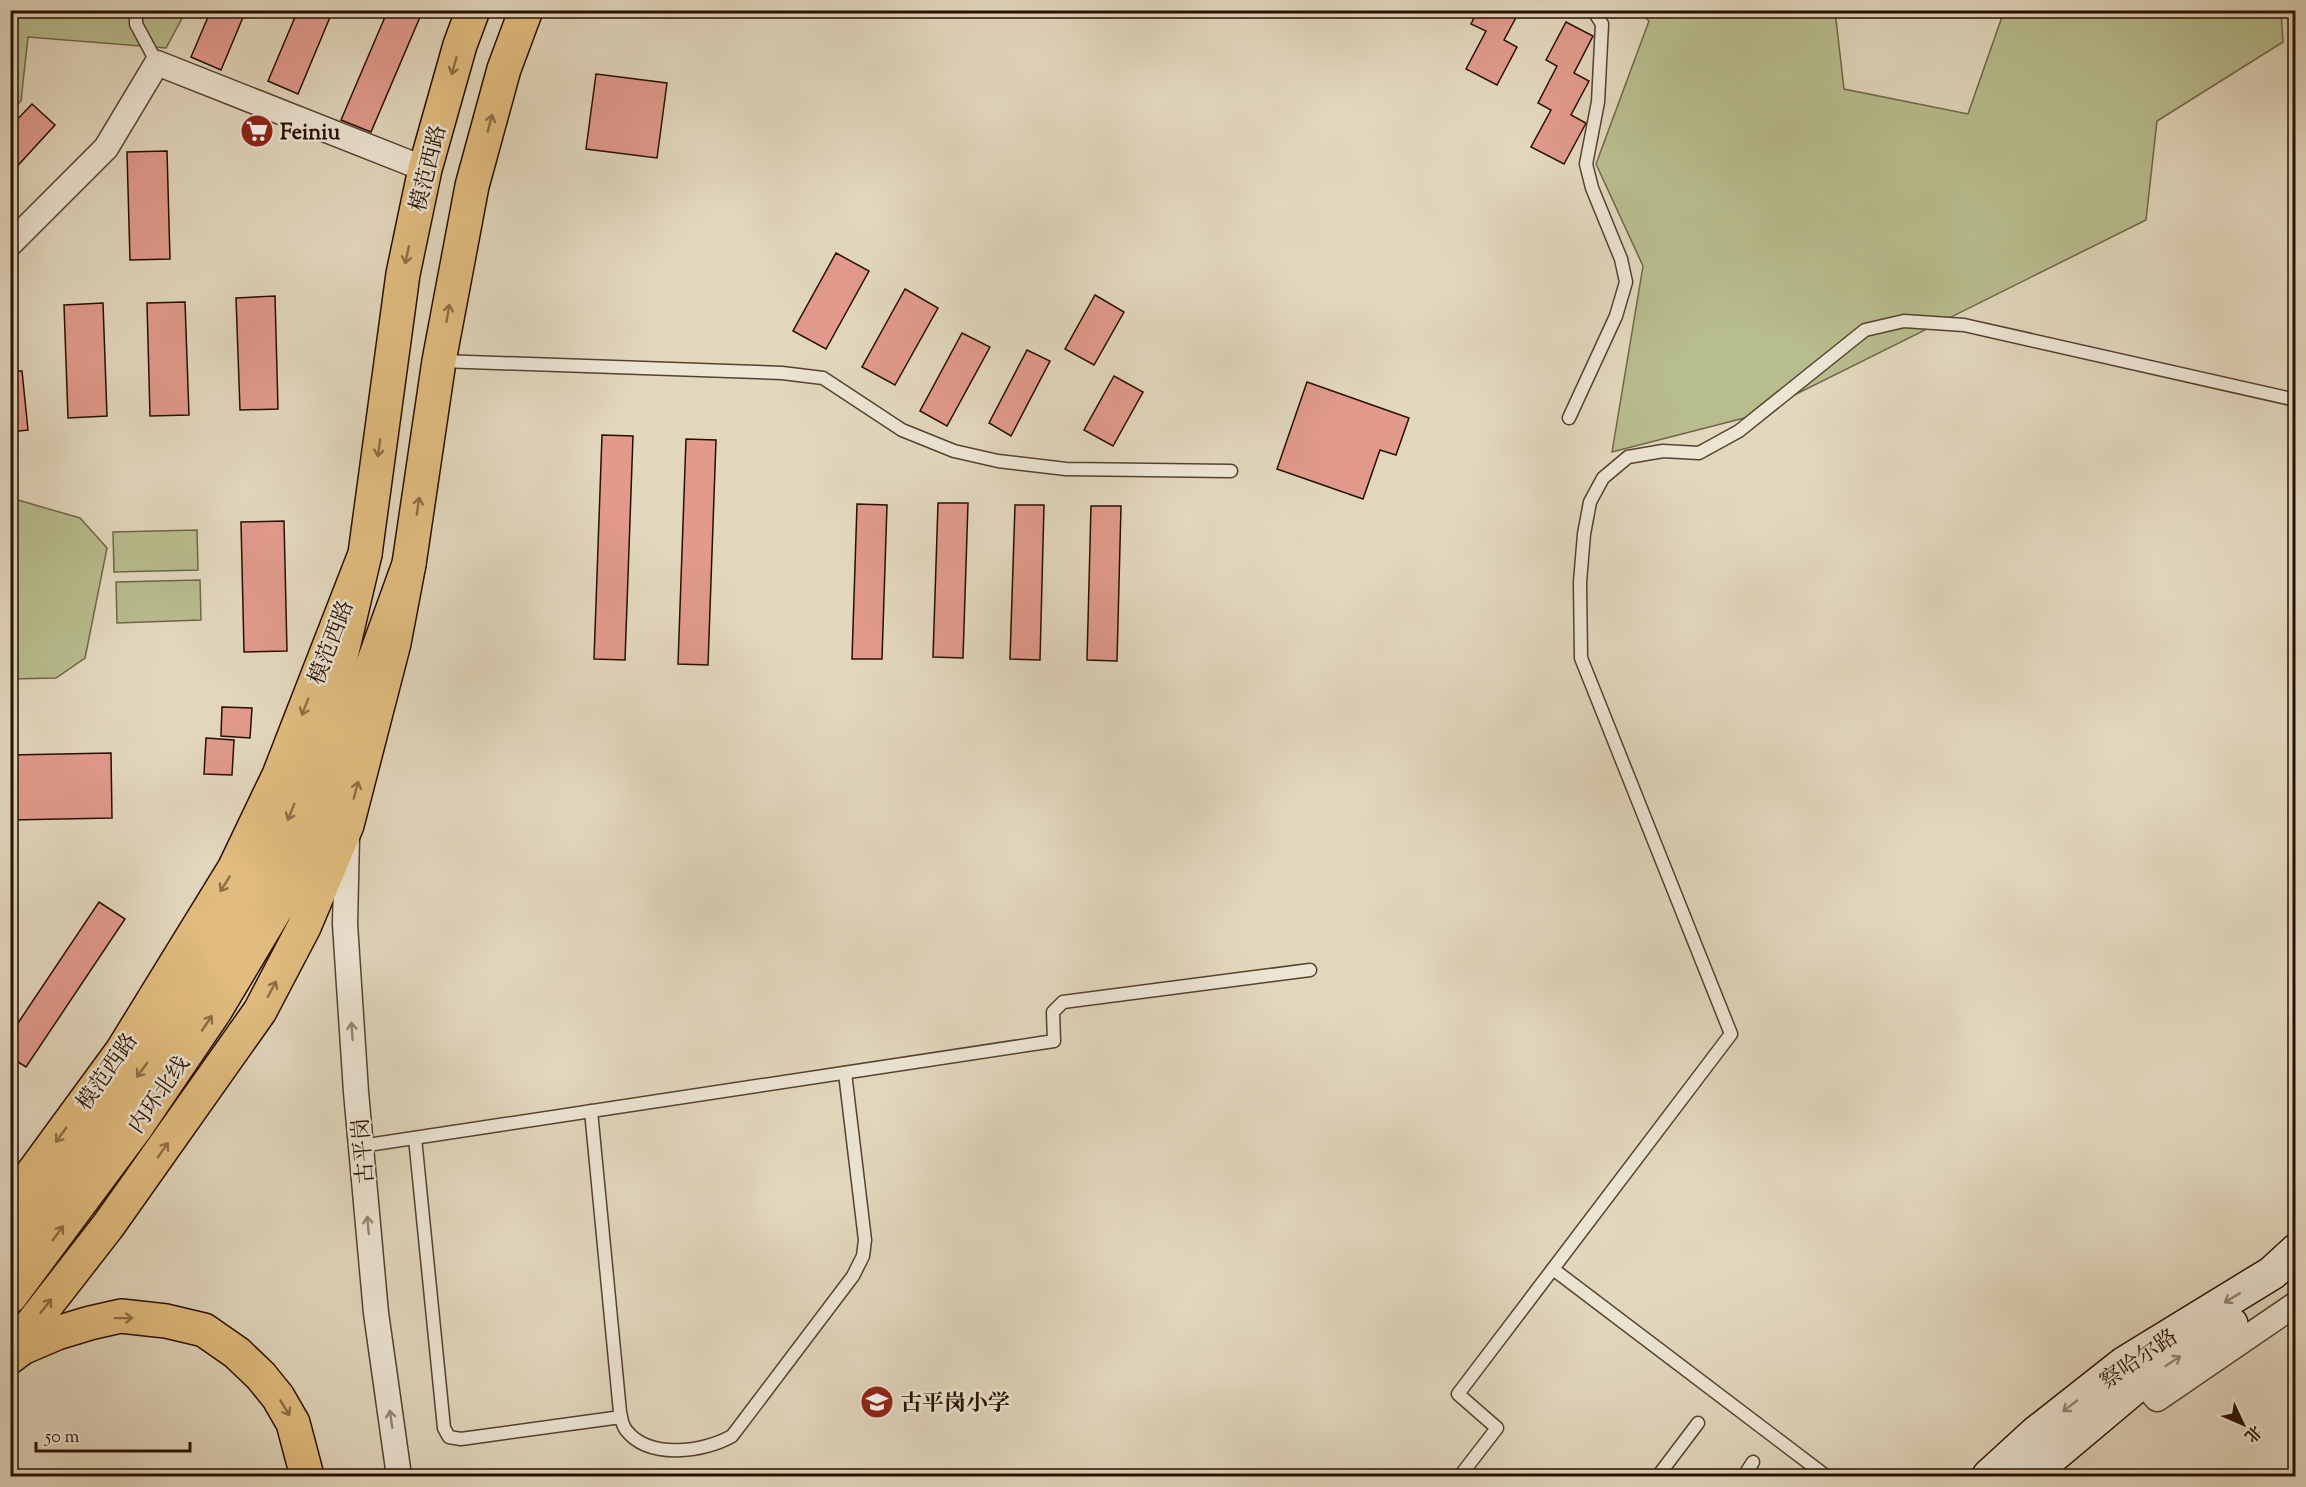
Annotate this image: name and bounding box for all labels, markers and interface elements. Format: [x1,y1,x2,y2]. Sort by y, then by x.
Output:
one-way arrow [448,56,459,75]
supermarket icon: Feiniu [239,113,275,149]
one-way arrow [485,114,496,133]
place label: Feiniu [280,118,340,150]
street label: 模范西路 [404,122,456,215]
one-way arrow [401,245,412,264]
one-way arrow [443,304,454,323]
one-way arrow [374,437,385,457]
one-way arrow [412,496,423,516]
street label: 模范西路 [302,596,364,690]
one-way arrow [299,697,310,715]
one-way arrow [351,781,363,800]
one-way arrow [285,802,296,821]
one-way arrow [219,875,231,892]
one-way arrow [267,980,278,998]
one-way arrow [201,1015,213,1032]
one-way arrow [346,1021,357,1041]
street label: 模范西路 [70,1027,147,1118]
street label: 内环北线 [122,1050,199,1141]
one-way arrow [136,1062,148,1078]
street label: 古平岗 [346,1116,384,1185]
one-way arrow [55,1126,67,1142]
one-way arrow [157,1142,169,1158]
one-way arrow [362,1216,373,1235]
one-way arrow [52,1226,64,1242]
one-way arrow [2224,1292,2241,1304]
one-way arrow [40,1298,53,1314]
one-way arrow [113,1312,133,1324]
street label: 察哈尔路 [2094,1323,2185,1398]
one-way arrow [2164,1355,2181,1367]
school or university icon: 古平岗小学 [859,1384,895,1420]
place label: 古平岗小学 [900,1389,1010,1421]
north arrow [2213,1394,2273,1454]
one-way arrow [279,1399,291,1416]
one-way arrow [2062,1400,2078,1413]
one-way arrow [385,1409,396,1429]
scale bar [36,1415,190,1453]
text: 北 [2238,1419,2266,1446]
text: 50 m [44,1425,80,1451]

